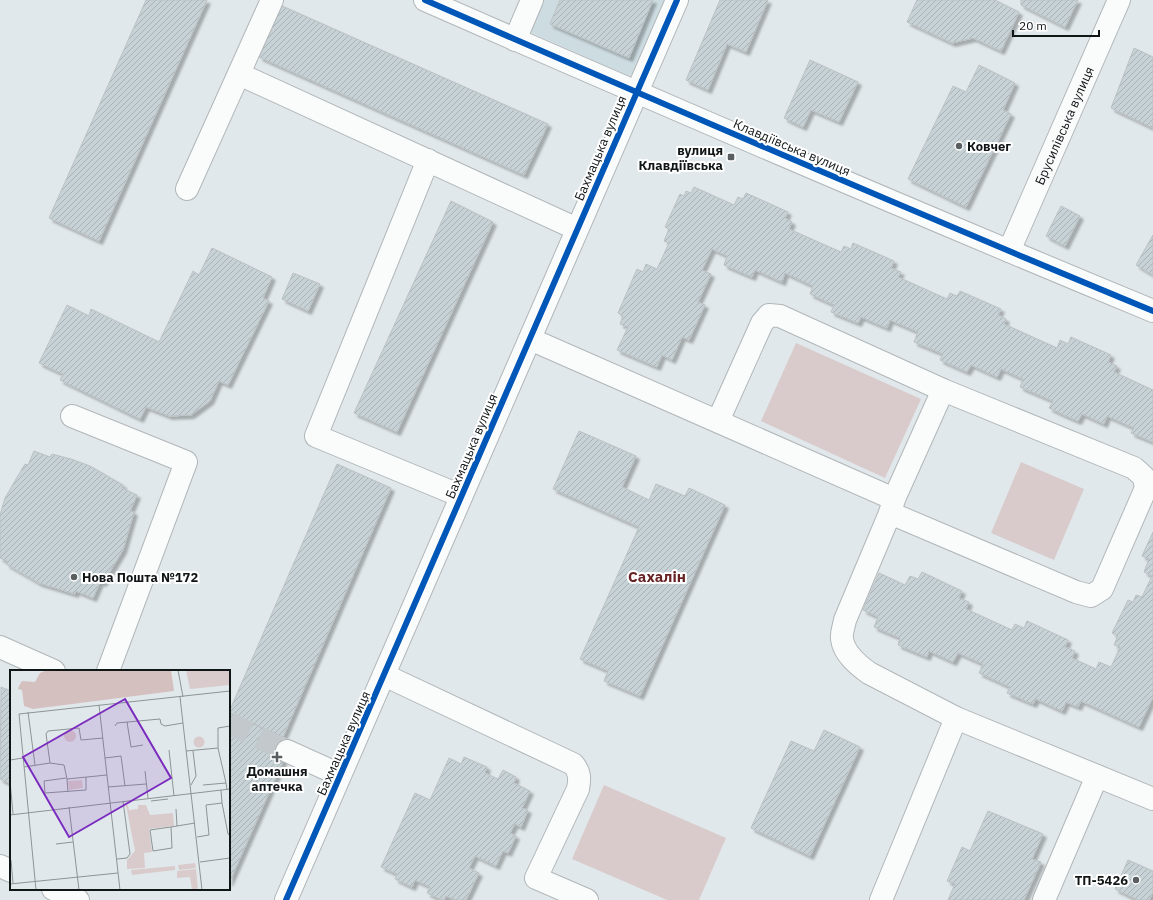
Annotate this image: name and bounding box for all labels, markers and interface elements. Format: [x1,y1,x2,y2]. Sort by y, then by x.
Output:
scale bar [1013,12,1099,38]
text: 20 m [1019,18,1047,33]
street label: Брусилівська вулиця [1031,64,1098,188]
street label: Бахмацька вулиця [571,93,630,203]
street label: Клавдіївська вулиця [731,115,853,180]
place label: Ковчег [967,138,1011,155]
marker: Ковчег [954,141,964,151]
place label: вулиця Клавдіївська [639,142,723,174]
marker: вулиця Клавдіївська [726,152,736,162]
street label: Бахмацька вулиця [442,391,501,501]
district label: Сахалін [628,567,686,586]
place label: Нова Пошта №172 [82,569,198,586]
marker: Нова Пошта №172 [69,572,79,582]
inset map [10,670,230,890]
street label: Бахмацька вулиця [313,688,374,798]
marker: Домашня аптечка [272,752,282,762]
place label: Домашня аптечка [246,763,308,795]
place label: ТП-5426 [1075,872,1128,889]
marker: ТП-5426 [1131,875,1141,885]

